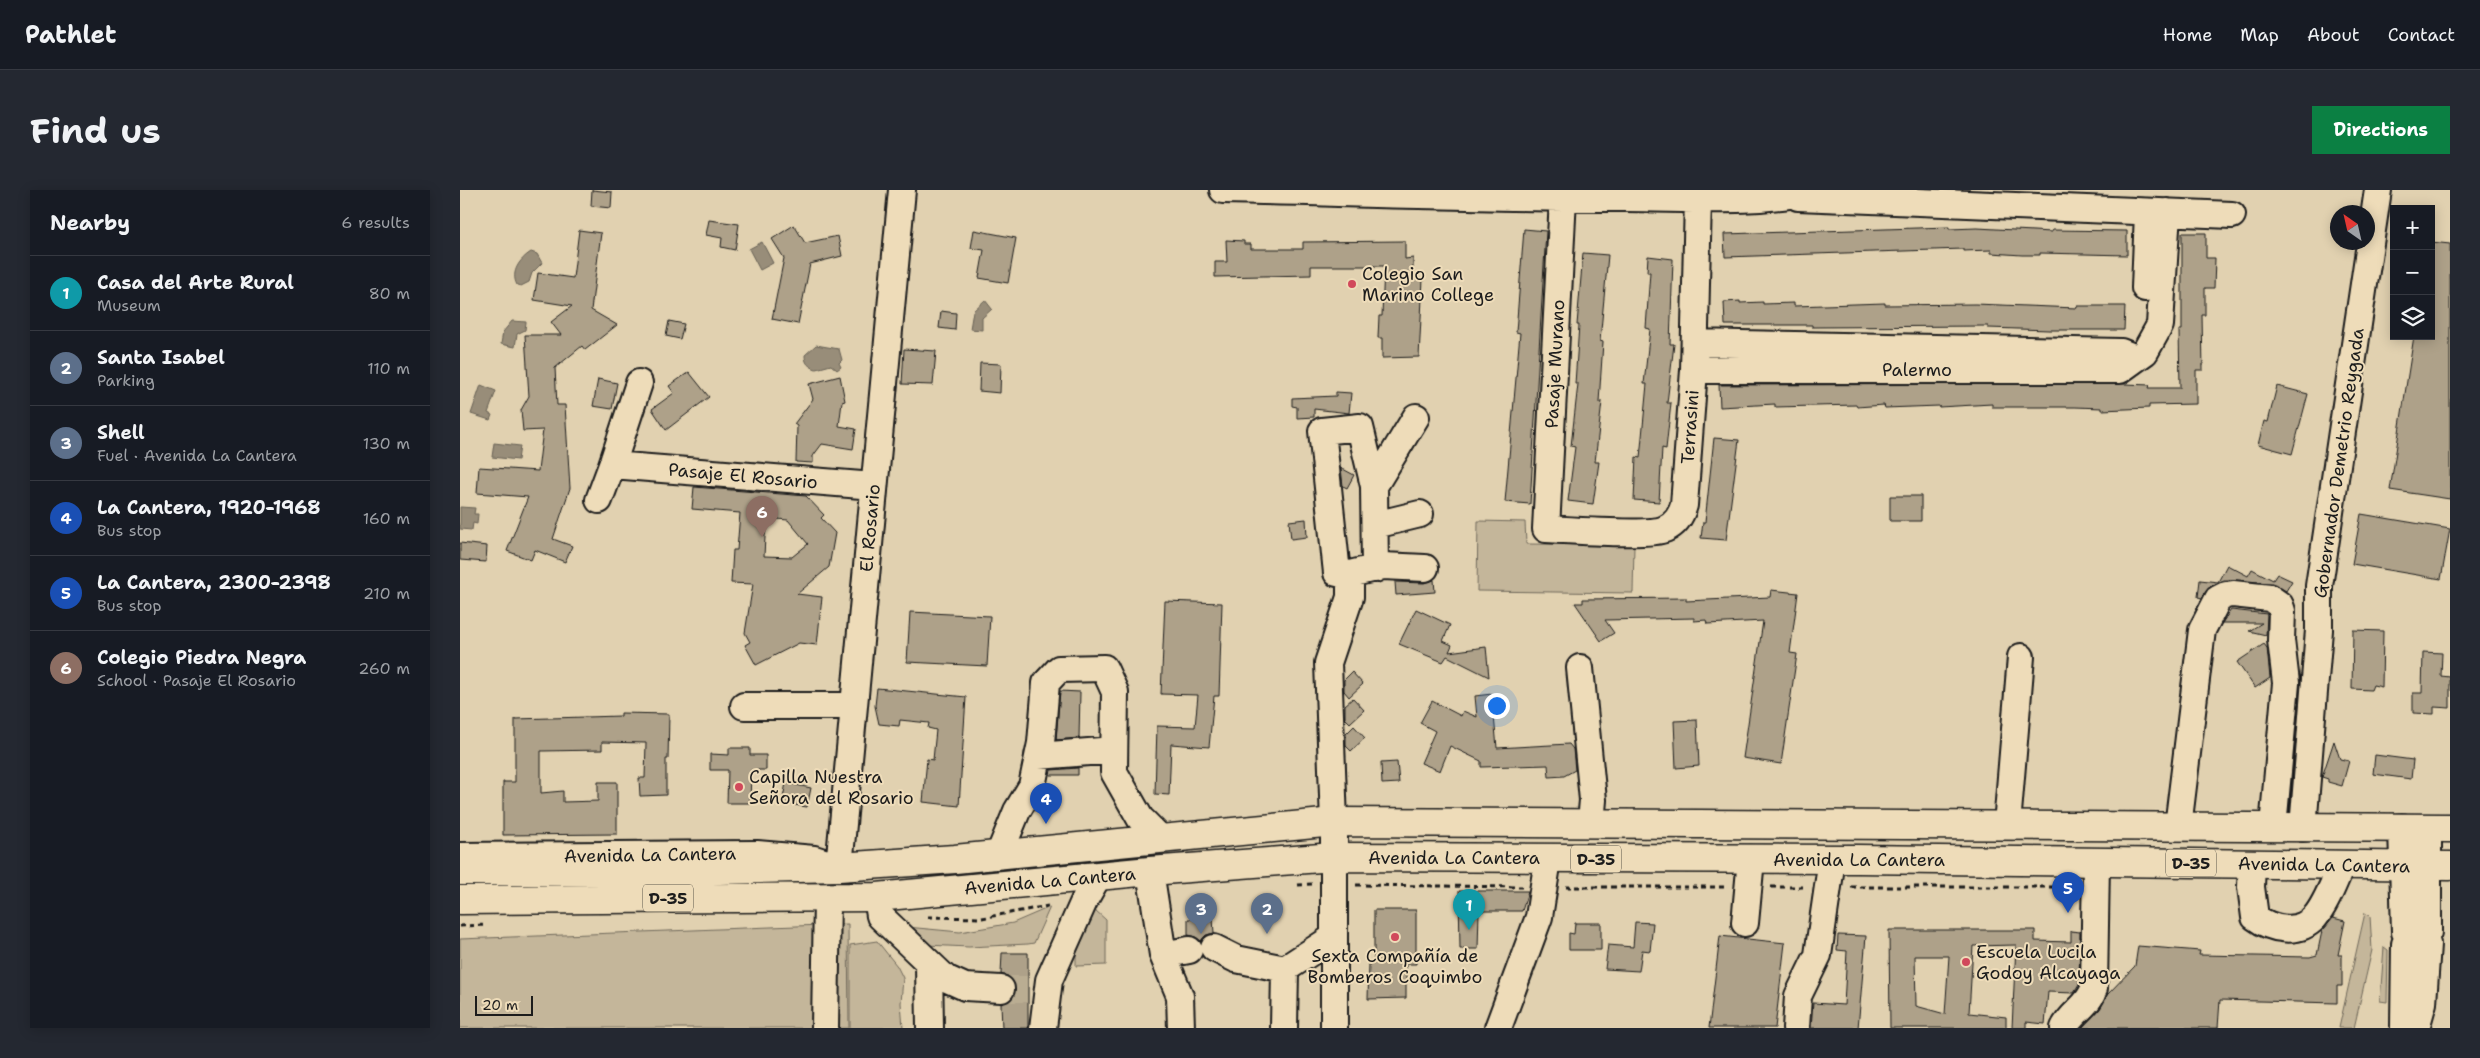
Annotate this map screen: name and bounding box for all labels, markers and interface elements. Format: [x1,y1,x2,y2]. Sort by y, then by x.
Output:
text: Pathlet [25,19,116,51]
text: Home [2163,23,2212,47]
text: Map [2240,23,2279,47]
text: About [2307,23,2360,47]
text: Contact [2388,23,2455,47]
button: Directions [2312,106,2450,154]
text: Find us [30,107,161,154]
north arrow [2330,205,2375,250]
map controls [2390,205,2435,340]
button: + [2390,205,2435,250]
text: Nearby [50,209,130,237]
text: 6 results [341,212,410,233]
button: − [2390,250,2435,295]
place label: Colegio San Marino College [1362,262,1494,307]
text: Casa del Arte Rural [97,270,294,295]
marker: Colegio San Marino College [1346,278,1358,290]
text: 1 [62,283,70,304]
text: 80 m [369,283,410,304]
text: Museum [97,295,161,316]
button: layers [2390,295,2435,340]
street label: Pasaje Murano [1540,299,1570,429]
street label: Gobernador Demetrio Reygada [2308,326,2370,600]
text: Santa Isabel [97,345,225,370]
text: 2 [60,358,72,379]
text: 110 m [367,358,410,379]
street label: Palermo [1882,358,1952,382]
text: Parking [97,370,155,391]
street label: Terrasini [1675,389,1705,465]
text: Shell [97,420,145,445]
text: 3 [60,433,72,454]
text: 130 m [363,433,410,454]
text: Fuel · Avenida La Cantera [97,445,297,466]
street label: Pasaje El Rosario [667,458,819,494]
street label: El Rosario [854,483,886,573]
text: La Cantera, 1920-1968 [97,495,321,520]
pin: 6 [746,496,778,537]
text: 4 [60,508,72,529]
text: 160 m [363,508,410,529]
text: Bus stop [97,520,162,541]
text: La Cantera, 2300-2398 [97,570,331,595]
text: 5 [61,583,71,604]
text: 210 m [363,583,410,604]
text: Bus stop [97,595,162,616]
text: Colegio Piedra Negra [97,645,306,670]
text: 6 [60,658,72,679]
text: 260 m [358,658,410,679]
text: School · Pasaje El Rosario [97,670,296,691]
your location [1484,693,1510,719]
place label: Capilla Nuestra Señora del Rosario [749,765,914,810]
marker: Capilla Nuestra Señora del Rosario [733,781,745,793]
pin: 4 [1030,783,1062,824]
street label: Avenida La Cantera [564,841,736,869]
street label: Avenida La Cantera [1368,846,1540,870]
road number: D-35 [1571,846,1621,872]
street label: Avenida La Cantera [1773,848,1945,872]
road number: D-35 [2166,850,2216,876]
street label: Avenida La Cantera [2238,851,2410,879]
street label: Avenida La Cantera [963,862,1137,900]
pin: 5 [2052,872,2084,913]
road number: D-35 [643,884,693,911]
pin: 1 [1453,889,1485,930]
pin: 3 [1185,893,1217,934]
pin: 2 [1251,893,1283,934]
marker: Sexta Compañía de Bomberos Coquimbo [1389,931,1401,943]
place label: Escuela Lucila Godoy Alcayaga [1976,940,2120,985]
place label: Sexta Compañía de Bomberos Coquimbo [1308,944,1482,989]
marker: Escuela Lucila Godoy Alcayaga [1960,956,1972,968]
scale bar [475,993,532,1016]
text: 20 m [482,996,518,1014]

